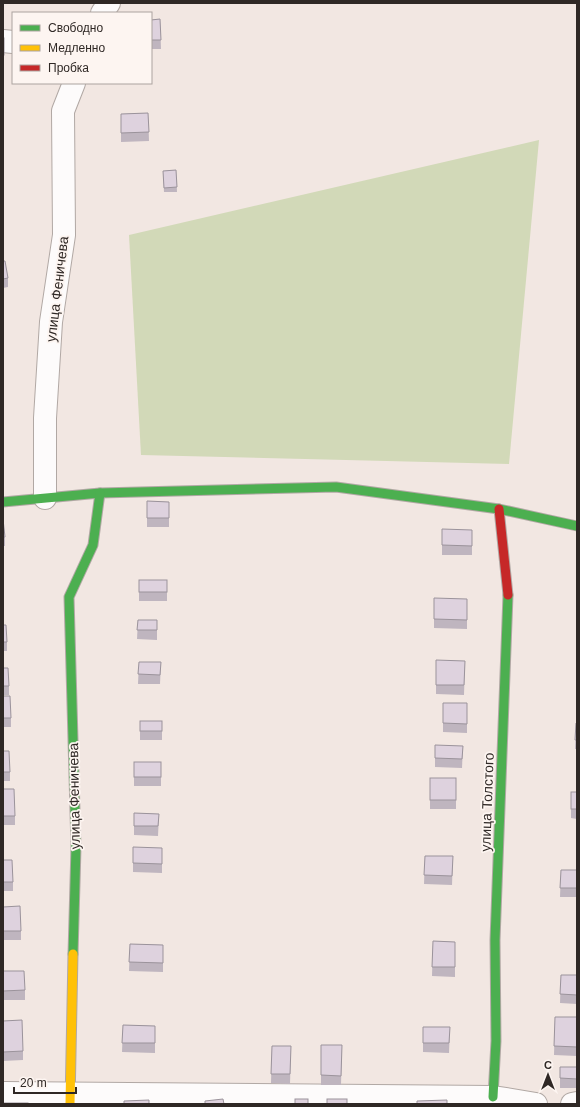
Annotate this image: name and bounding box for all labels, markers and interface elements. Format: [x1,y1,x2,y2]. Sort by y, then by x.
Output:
legend [12,12,152,84]
text: Свободно [48,21,103,35]
text: Медленно [48,41,105,55]
text: Пробка [48,61,89,75]
street label: улица Феничева [43,235,71,343]
street label: улица Феничева [65,742,83,849]
street label: улица Толстого [477,752,497,852]
north arrow [528,1055,568,1095]
text: С [544,1059,552,1071]
scale bar [14,1069,76,1095]
text: 20 m [20,1076,47,1090]

